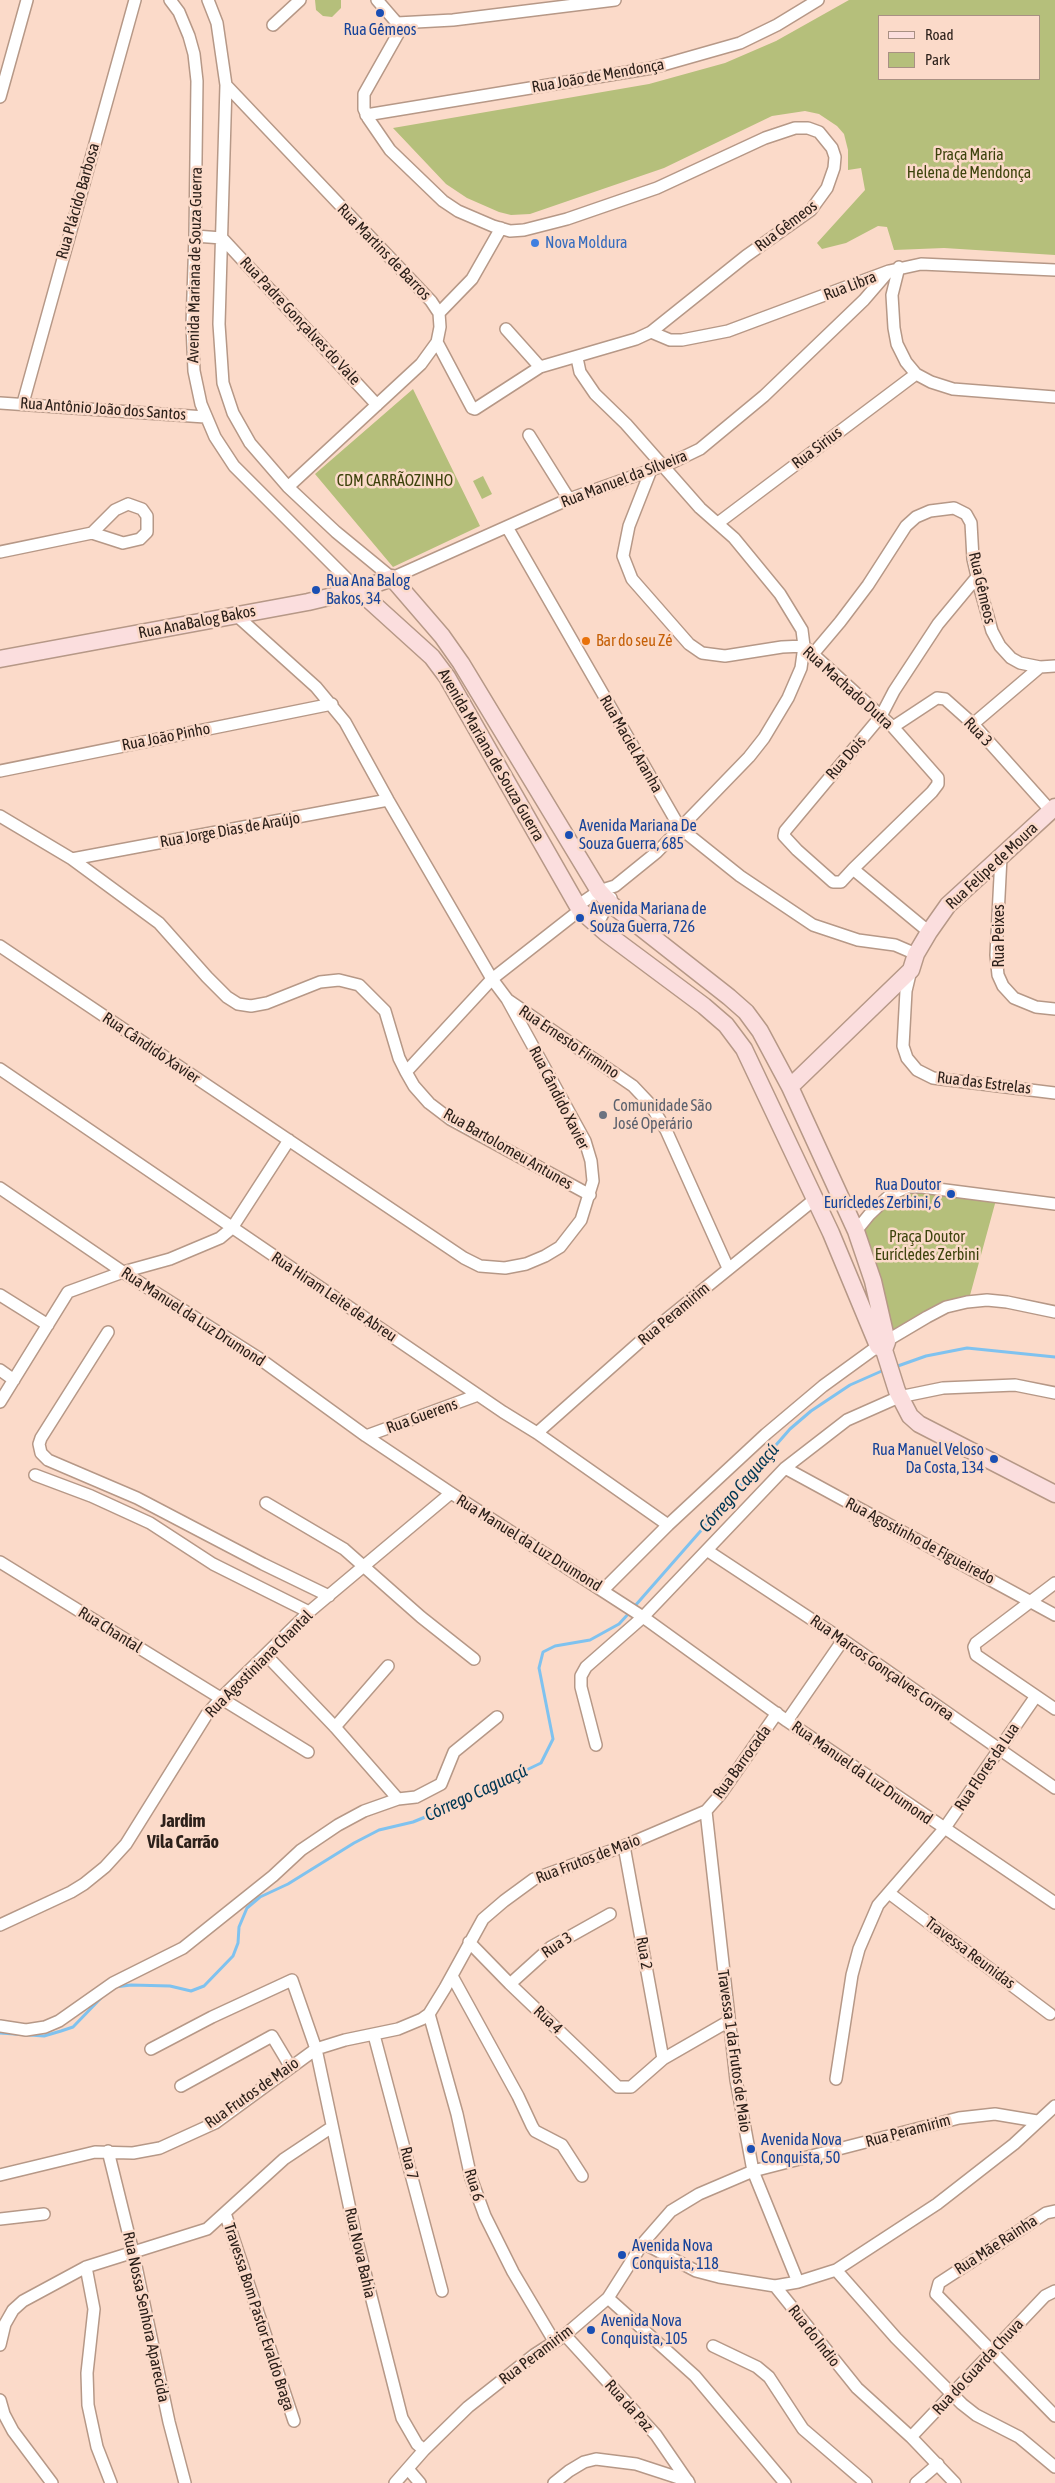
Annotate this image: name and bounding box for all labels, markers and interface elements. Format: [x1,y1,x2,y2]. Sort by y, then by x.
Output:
marker: Rua Gêmeos [374,7,386,19]
legend [878,15,1040,80]
place label: Rua Gêmeos [344,20,416,40]
text: Road [925,26,954,43]
text: Park [925,51,950,68]
street label: Rua João de Mendonça [530,55,666,97]
street label: Rua Plácido Barbosa [52,141,104,261]
park label: Praça Maria Helena de Mendonça [907,145,1031,183]
street label: Avenida Mariana de Souza Guerra [184,167,206,363]
street label: Rua Gêmeos [751,196,821,256]
street label: Rua Martins de Barros [333,200,435,304]
place label: Nova Moldura [545,233,627,253]
marker: Nova Moldura [529,237,541,249]
street label: Rua Padre Gonçalves do Vale [236,253,364,389]
street label: Rua Libra [821,267,879,305]
street label: Rua Antônio João dos Santos [19,394,187,424]
street label: Rua Sirius [788,423,846,473]
street label: Rua Manuel da Silveira [558,446,690,512]
park label: CDM CARRÃOZINHO [337,471,453,491]
street label: Rua Gêmeos [964,550,1000,626]
place label: Rua Ana Balog Bakos, 34 [326,571,410,609]
marker: Rua Ana Balog Bakos, 34 [310,584,322,596]
street label: Rua AnaBalog Bakos [137,601,257,643]
place label: Bar do seu Zé [596,631,673,651]
marker: Bar do seu Zé [580,635,592,647]
street label: Rua Machado Dutra [799,642,897,734]
street label: Avenida Mariana de Souza Guerra [434,665,548,845]
street label: Rua Maciel Aranha [595,692,667,796]
street label: Rua 3 [960,714,996,750]
street label: Rua João Pinho [120,719,212,755]
street label: Rua Dois [822,732,870,784]
street label: Rua Jorge Dias de Araújo [158,808,302,852]
place label: Avenida Mariana De Souza Guerra, 685 [579,816,697,854]
street label: Rua Felipe de Moura [942,819,1042,913]
marker: Avenida Mariana De Souza Guerra, 685 [563,829,575,841]
place label: Avenida Mariana de Souza Guerra, 726 [590,899,706,937]
street label: Rua Peixes [989,904,1009,968]
marker: Avenida Mariana de Souza Guerra, 726 [574,912,586,924]
street label: Rua Ernesto Firmino [515,1001,623,1083]
street label: Rua Cândido Xavier [99,1008,203,1088]
street label: Rua Cândido Xavier [525,1043,593,1153]
street label: Rua das Estrelas [936,1068,1032,1098]
place label: Comunidade São José Operário [613,1096,712,1134]
street label: Rua Bartolomeu Antunes [440,1104,576,1194]
marker: Comunidade São José Operário [597,1109,609,1121]
place label: Rua Doutor Eurícledes Zerbini, 6 [824,1175,941,1213]
marker: Rua Doutor Eurícledes Zerbini, 6 [945,1188,957,1200]
park label: Praça Doutor Eurícledes Zerbini [875,1227,979,1265]
street label: Rua Hiram Leite de Abreu [268,1248,400,1346]
street label: Rua Manuel da Luz Drumond [117,1263,269,1371]
street label: Rua Peramirim [634,1279,714,1349]
street label: Rua Guerens [384,1394,460,1438]
water label: Córrego Caguaçú [694,1439,784,1537]
place label: Rua Manuel Veloso Da Costa, 134 [872,1440,984,1478]
marker: Rua Manuel Veloso Da Costa, 134 [988,1453,1000,1465]
street label: Rua Manuel da Luz Drumond [453,1490,605,1596]
street label: Rua Agostinho de Figueiredo [842,1494,998,1588]
street label: Rua Chantal [74,1603,146,1657]
street label: Rua Agostiniana Chantal [201,1606,317,1722]
street label: Rua Marcos Gonçalves Correa [806,1611,958,1725]
street label: Rua Manuel da Luz Drumond [788,1717,936,1829]
street label: Rua Flores da Lua [951,1719,1023,1815]
street label: Rua Barrocada [709,1722,775,1802]
water label: Córrego Caguaçú [421,1760,531,1826]
district label: Jardim Vila Carrão [147,1810,219,1852]
street label: Rua Frutos de Maio [533,1830,643,1888]
street label: Travessa Reunidas [921,1913,1019,1993]
street label: Rua 3 [538,1928,576,1962]
street label: Rua 2 [632,1935,656,1971]
street label: Travessa 1 da Frutos de Maio [713,1968,755,2134]
street label: Rua 4 [529,2002,567,2038]
street label: Rua Frutos de Maio [201,2054,303,2132]
street label: Rua Peramirim [863,2110,953,2152]
place label: Avenida Nova Conquista, 50 [761,2130,842,2168]
marker: Avenida Nova Conquista, 50 [745,2143,757,2155]
street label: Rua 7 [396,2145,422,2181]
street label: Rua 6 [460,2166,488,2204]
street label: Rua Nova Bahia [340,2206,380,2300]
street label: Rua Mãe Rainha [951,2211,1041,2279]
street label: Travessa Bom Pastor Evaldo Braga [220,2221,298,2413]
street label: Rua Nossa Senhora Aparecida [119,2230,173,2404]
place label: Avenida Nova Conquista, 118 [632,2236,719,2274]
marker: Avenida Nova Conquista, 118 [616,2249,628,2261]
street label: Rua do Indio [784,2301,844,2371]
place label: Avenida Nova Conquista, 105 [601,2311,688,2349]
street label: Rua do Guarda Chuva [928,2315,1028,2419]
street label: Rua Peramirim [495,2321,577,2389]
marker: Avenida Nova Conquista, 105 [585,2324,597,2336]
street label: Rua da Paz [601,2376,657,2436]

